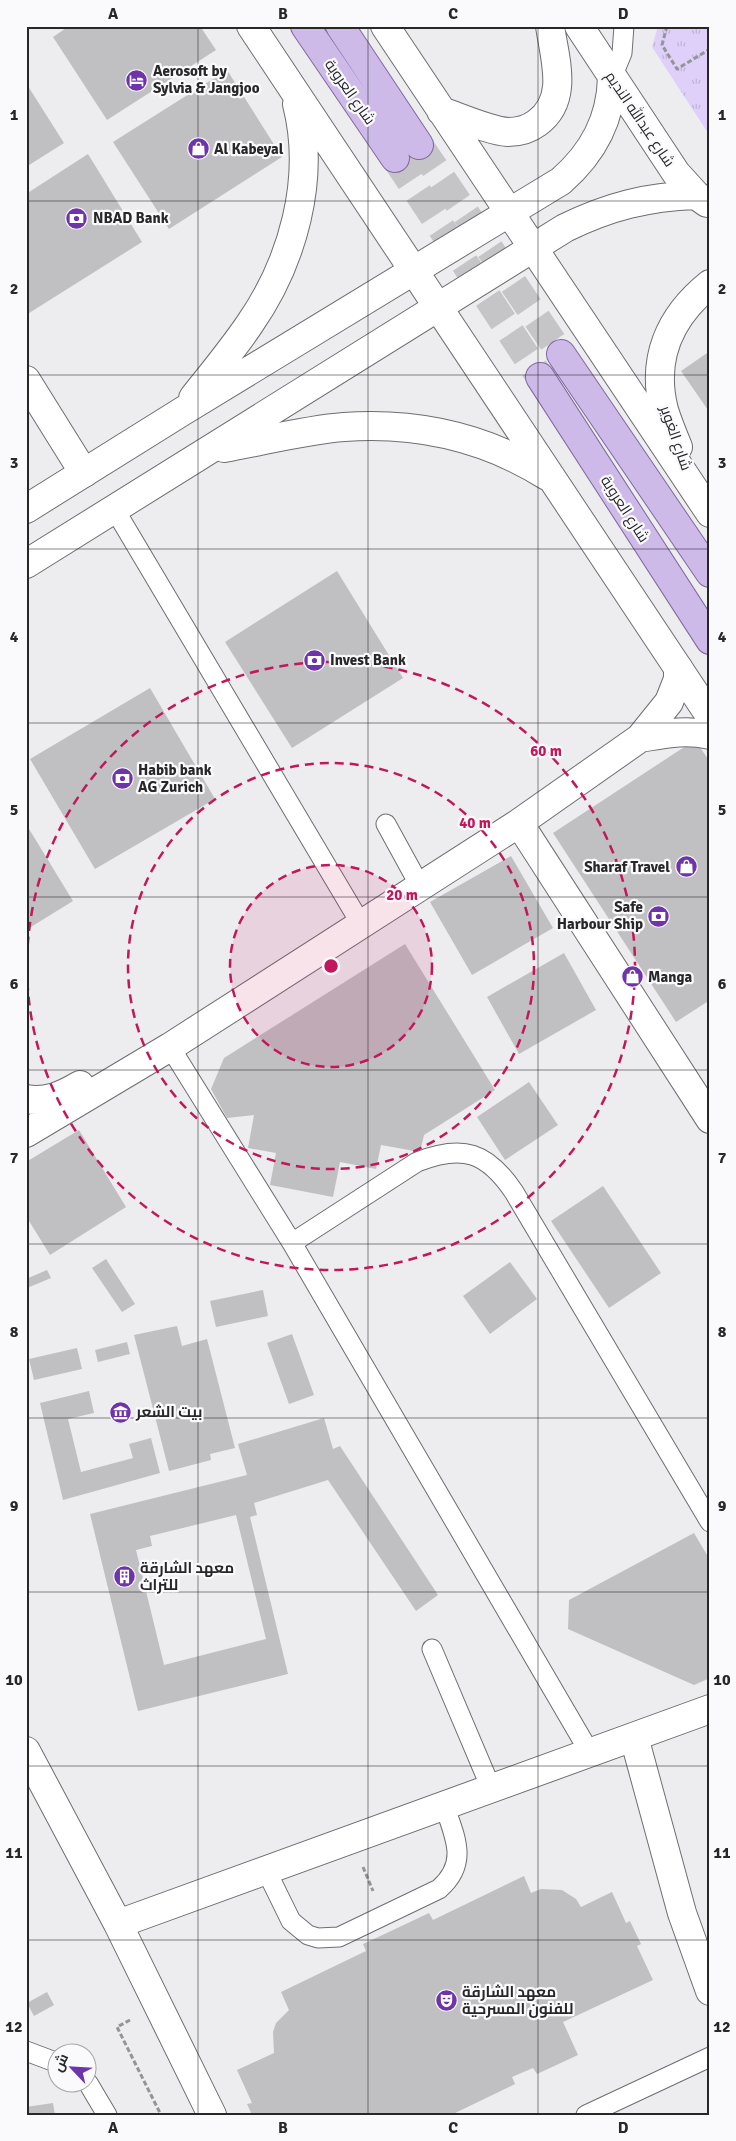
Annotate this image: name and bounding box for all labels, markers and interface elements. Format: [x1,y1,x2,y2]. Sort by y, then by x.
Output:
text: A [108,4,119,24]
text: B [278,4,288,24]
text: C [448,4,458,24]
text: D [618,4,629,24]
street label: شارع العروبة [319,56,379,129]
place label: Aerosoft by Sylvia & Jangjoo [153,62,260,97]
street label: شارع عبدالله النديم [600,67,679,171]
hotel icon: Aerosoft by Sylvia & Jangjoo [125,68,149,92]
text: 1 [10,105,19,125]
text: 1 [718,105,727,125]
shop icon: Al Kabeyal [186,137,210,161]
place label: Al Kabeyal [214,140,284,158]
bank icon: NBAD Bank [65,206,89,230]
place label: NBAD Bank [93,209,169,227]
text: 2 [10,279,18,299]
text: 2 [718,279,726,299]
street label: شارع الغوير [654,402,695,473]
text: 3 [10,453,18,473]
text: 3 [718,453,726,473]
street label: شارع العروبة [595,472,653,547]
text: 4 [10,627,19,647]
text: 4 [718,627,727,647]
bank icon: Invest Bank [302,648,326,672]
place label: Invest Bank [330,651,406,669]
text: 60 m [530,742,562,760]
place label: Habib bank AG Zurich [138,761,212,796]
bank icon: Habib bank AG Zurich [110,767,134,791]
text: 5 [10,800,18,820]
text: 5 [718,800,726,820]
text: 40 m [459,814,491,832]
shop icon: Sharaf Travel [674,855,698,879]
place label: Sharaf Travel [584,858,670,876]
text: 20 m [386,886,418,904]
place label: Safe Harbour Ship [557,898,643,933]
bank icon: Safe Harbour Ship [647,904,671,928]
centre of rings [322,957,340,975]
shop icon: Manga [620,965,644,989]
place label: Manga [648,968,692,986]
text: 6 [10,974,19,994]
text: 6 [718,974,727,994]
text: 7 [10,1148,19,1168]
text: 7 [718,1148,727,1168]
text: 8 [10,1322,19,1342]
text: 8 [718,1322,727,1342]
museum icon: بيت الشعر [108,1400,132,1424]
place label: بيت الشعر [135,1403,203,1421]
text: 9 [10,1496,19,1516]
text: 9 [718,1496,727,1516]
place label: معهد الشارقة للتراث [140,1559,234,1594]
building icon: معهد الشارقة للتراث [112,1565,136,1589]
text: 10 [5,1670,23,1690]
text: 10 [713,1670,731,1690]
text: 11 [5,1843,23,1863]
text: 11 [713,1843,731,1863]
place label: معهد الشارقة للفنون المسرحية [462,1983,573,2018]
theatre icon: معهد الشارقة للفنون المسرحية [434,1989,458,2013]
text: 12 [5,2017,23,2037]
text: 12 [713,2017,731,2037]
north arrow [48,2044,98,2094]
text: ش [49,2051,72,2074]
text: A [108,2118,119,2138]
text: B [278,2118,288,2138]
text: C [448,2118,458,2138]
text: D [618,2118,629,2138]

